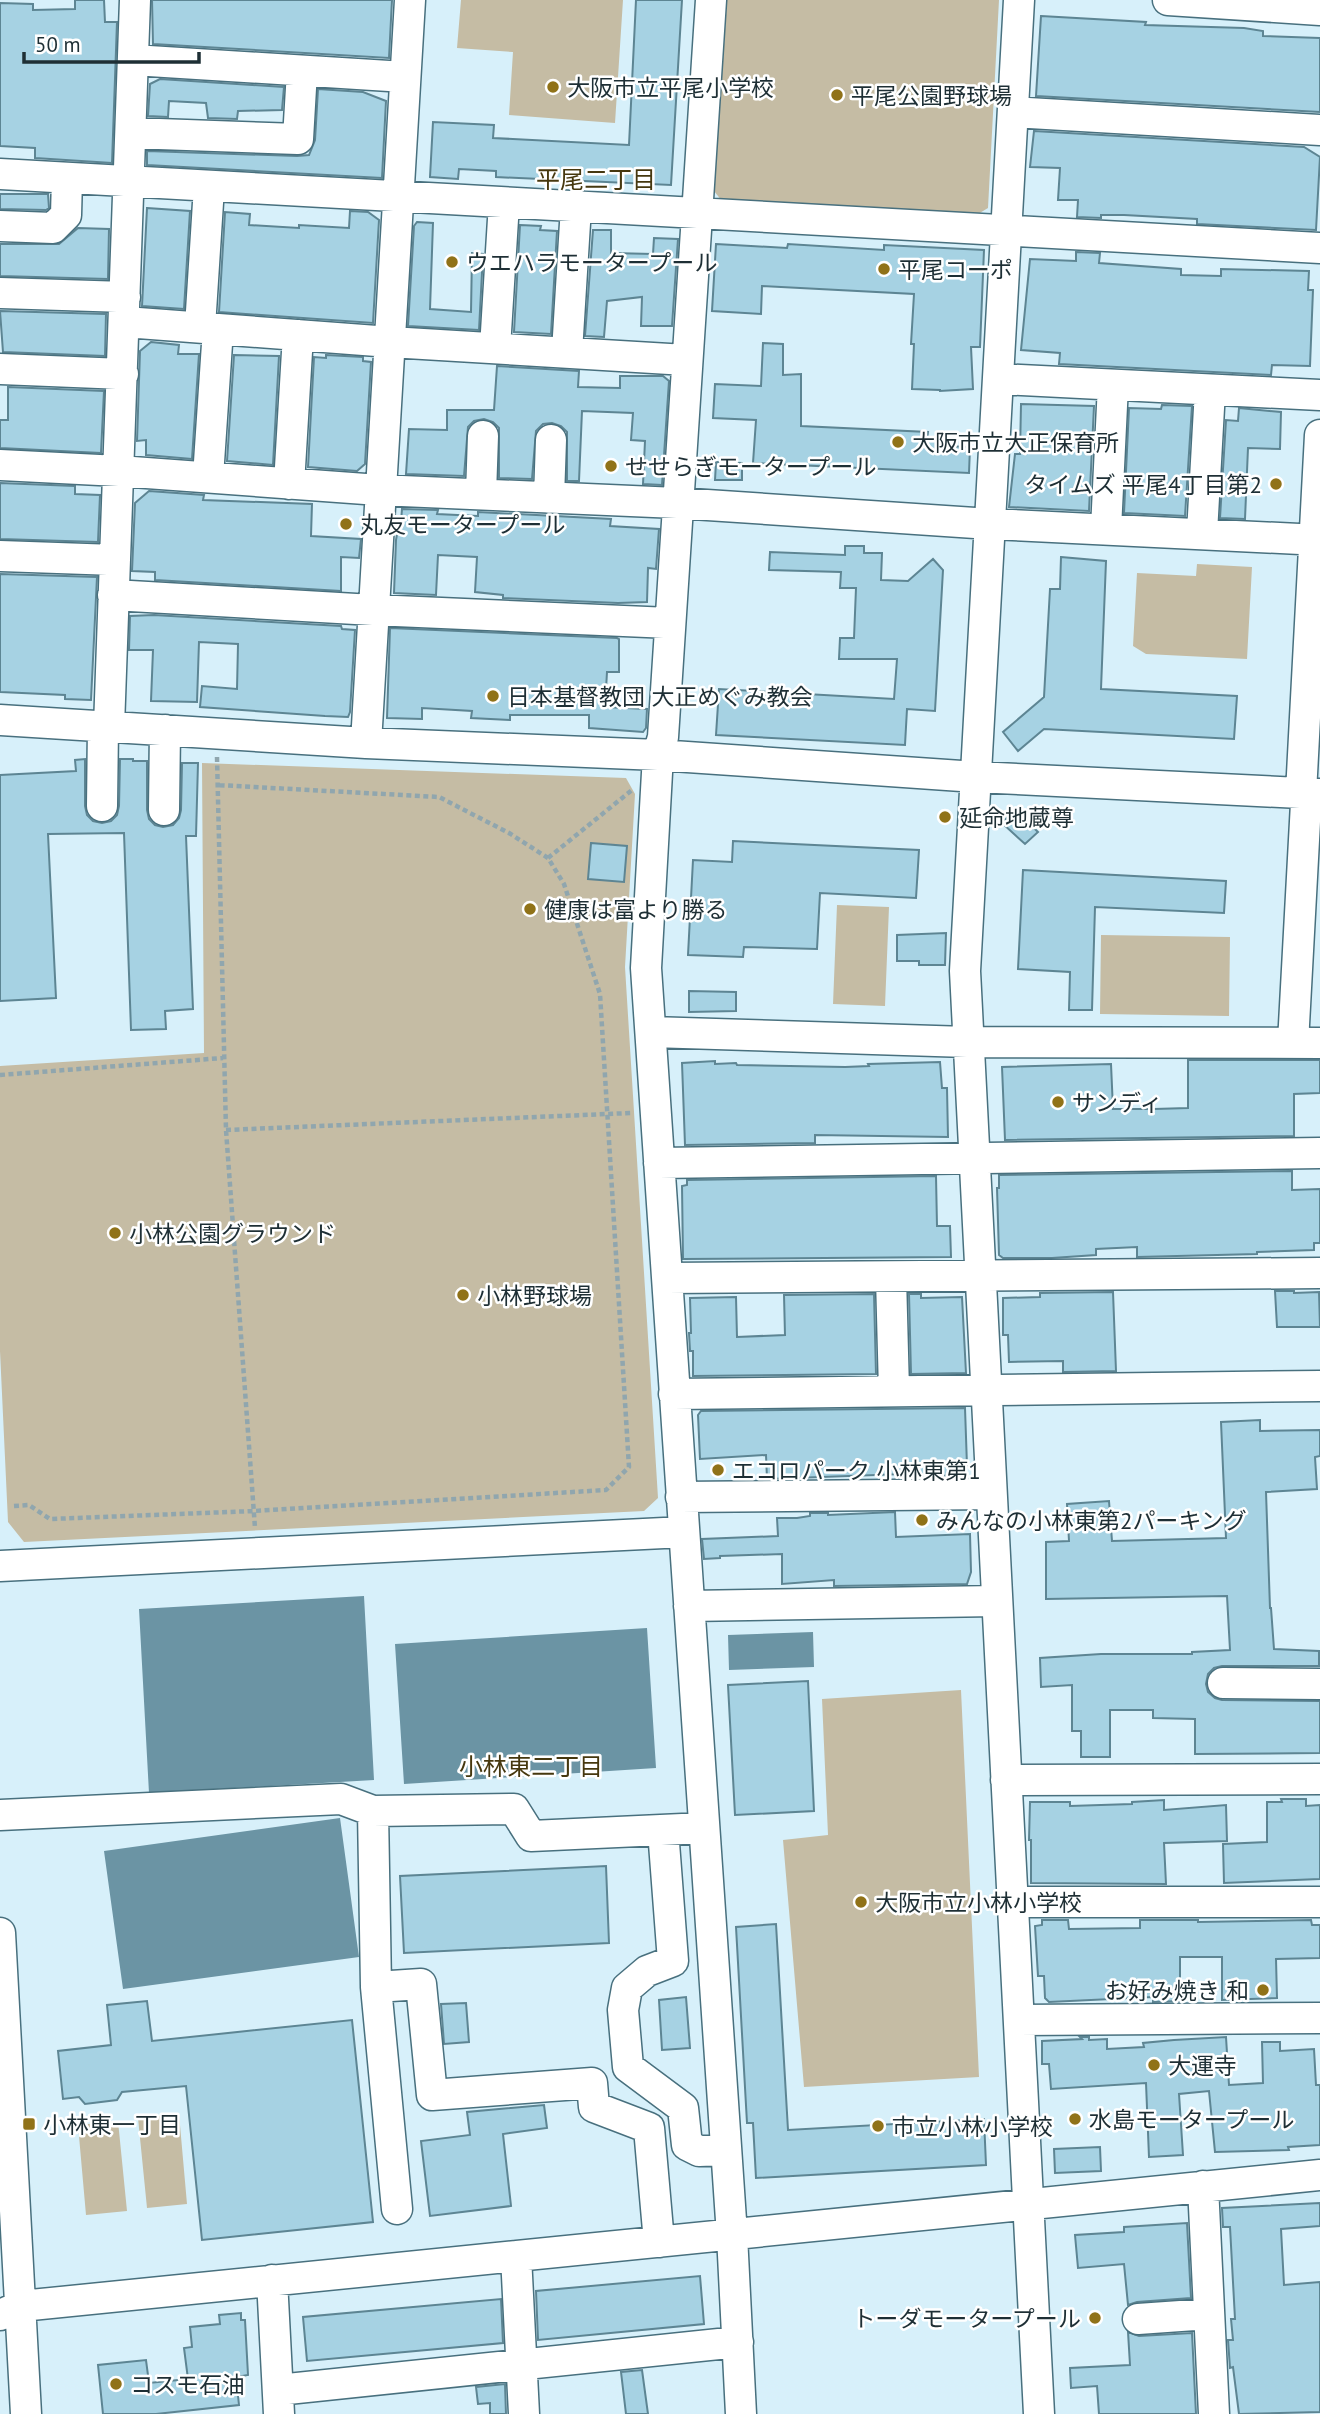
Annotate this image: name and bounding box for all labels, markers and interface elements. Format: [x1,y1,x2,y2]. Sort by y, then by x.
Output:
scale bar [24,21,200,65]
text: 50 m [35,31,81,58]
place label: 大阪市立平尾小学校 [567,73,774,102]
marker: 大阪市立平尾小学校 [545,79,561,95]
place label: 平尾公園野球場 [851,81,1012,110]
marker: 平尾公園野球場 [829,87,845,103]
district label: 平尾二丁目 [536,164,656,195]
place label: ウエハラモータープール [466,248,718,277]
marker: ウエハラモータープール [444,254,460,270]
place label: 平尾コーポ [898,255,1013,284]
marker: 平尾コーポ [876,261,892,277]
place label: 大阪市立大正保育所 [912,428,1119,457]
marker: 大阪市立大正保育所 [890,434,906,450]
place label: せせらぎモータープール [625,452,877,481]
marker: せせらぎモータープール [603,458,619,474]
place label: タイムズ 平尾4丁目第2 [1024,470,1262,499]
marker: タイムズ 平尾4丁目第2 [1268,476,1284,492]
place label: 丸友モータープール [360,510,566,539]
marker: 丸友モータープール [338,516,354,532]
place label: 日本基督教団 大正めぐみ教会 [507,682,813,711]
marker: 日本基督教団 大正めぐみ教会 [485,688,501,704]
place label: 延命地蔵尊 [959,803,1074,832]
marker: 延命地蔵尊 [937,809,953,825]
place label: 健康は富より勝る [544,895,728,924]
marker: 健康は富より勝る [522,901,538,917]
place label: サンディ [1072,1088,1162,1117]
marker: サンディ [1050,1094,1066,1110]
place label: 小林公園グラウンド [129,1219,336,1248]
marker: 小林公園グラウンド [107,1225,123,1241]
place label: 小林野球場 [477,1281,592,1310]
marker: 小林野球場 [455,1287,471,1303]
place label: エコロパーク 小林東第1 [732,1456,981,1485]
marker: エコロパーク 小林東第1 [710,1462,726,1478]
place label: みんなの小林東第2パーキング [936,1506,1247,1535]
marker: みんなの小林東第2パーキング [914,1512,930,1528]
district label: 小林東二丁目 [459,1751,603,1782]
place label: 大阪市立小林小学校 [875,1888,1082,1917]
marker: 大阪市立小林小学校 [853,1894,869,1910]
place label: お好み焼き 和 [1105,1976,1249,2005]
marker: お好み焼き 和 [1255,1982,1271,1998]
place label: 大運寺 [1168,2051,1237,2080]
marker: 大運寺 [1146,2057,1162,2073]
place label: 水島モータープール [1089,2105,1295,2134]
place label: 小林東一丁目 [43,2110,181,2139]
marker: 水島モータープール [1067,2111,1083,2127]
place label: 市立小林小学校 [892,2112,1053,2141]
marker: 小林東一丁目 [21,2116,37,2132]
marker: 市立小林小学校 [870,2118,886,2134]
place label: トーダモータープール [852,2304,1081,2333]
marker: トーダモータープール [1087,2310,1103,2326]
place label: コスモ石油 [130,2370,245,2399]
marker: コスモ石油 [108,2376,124,2392]

